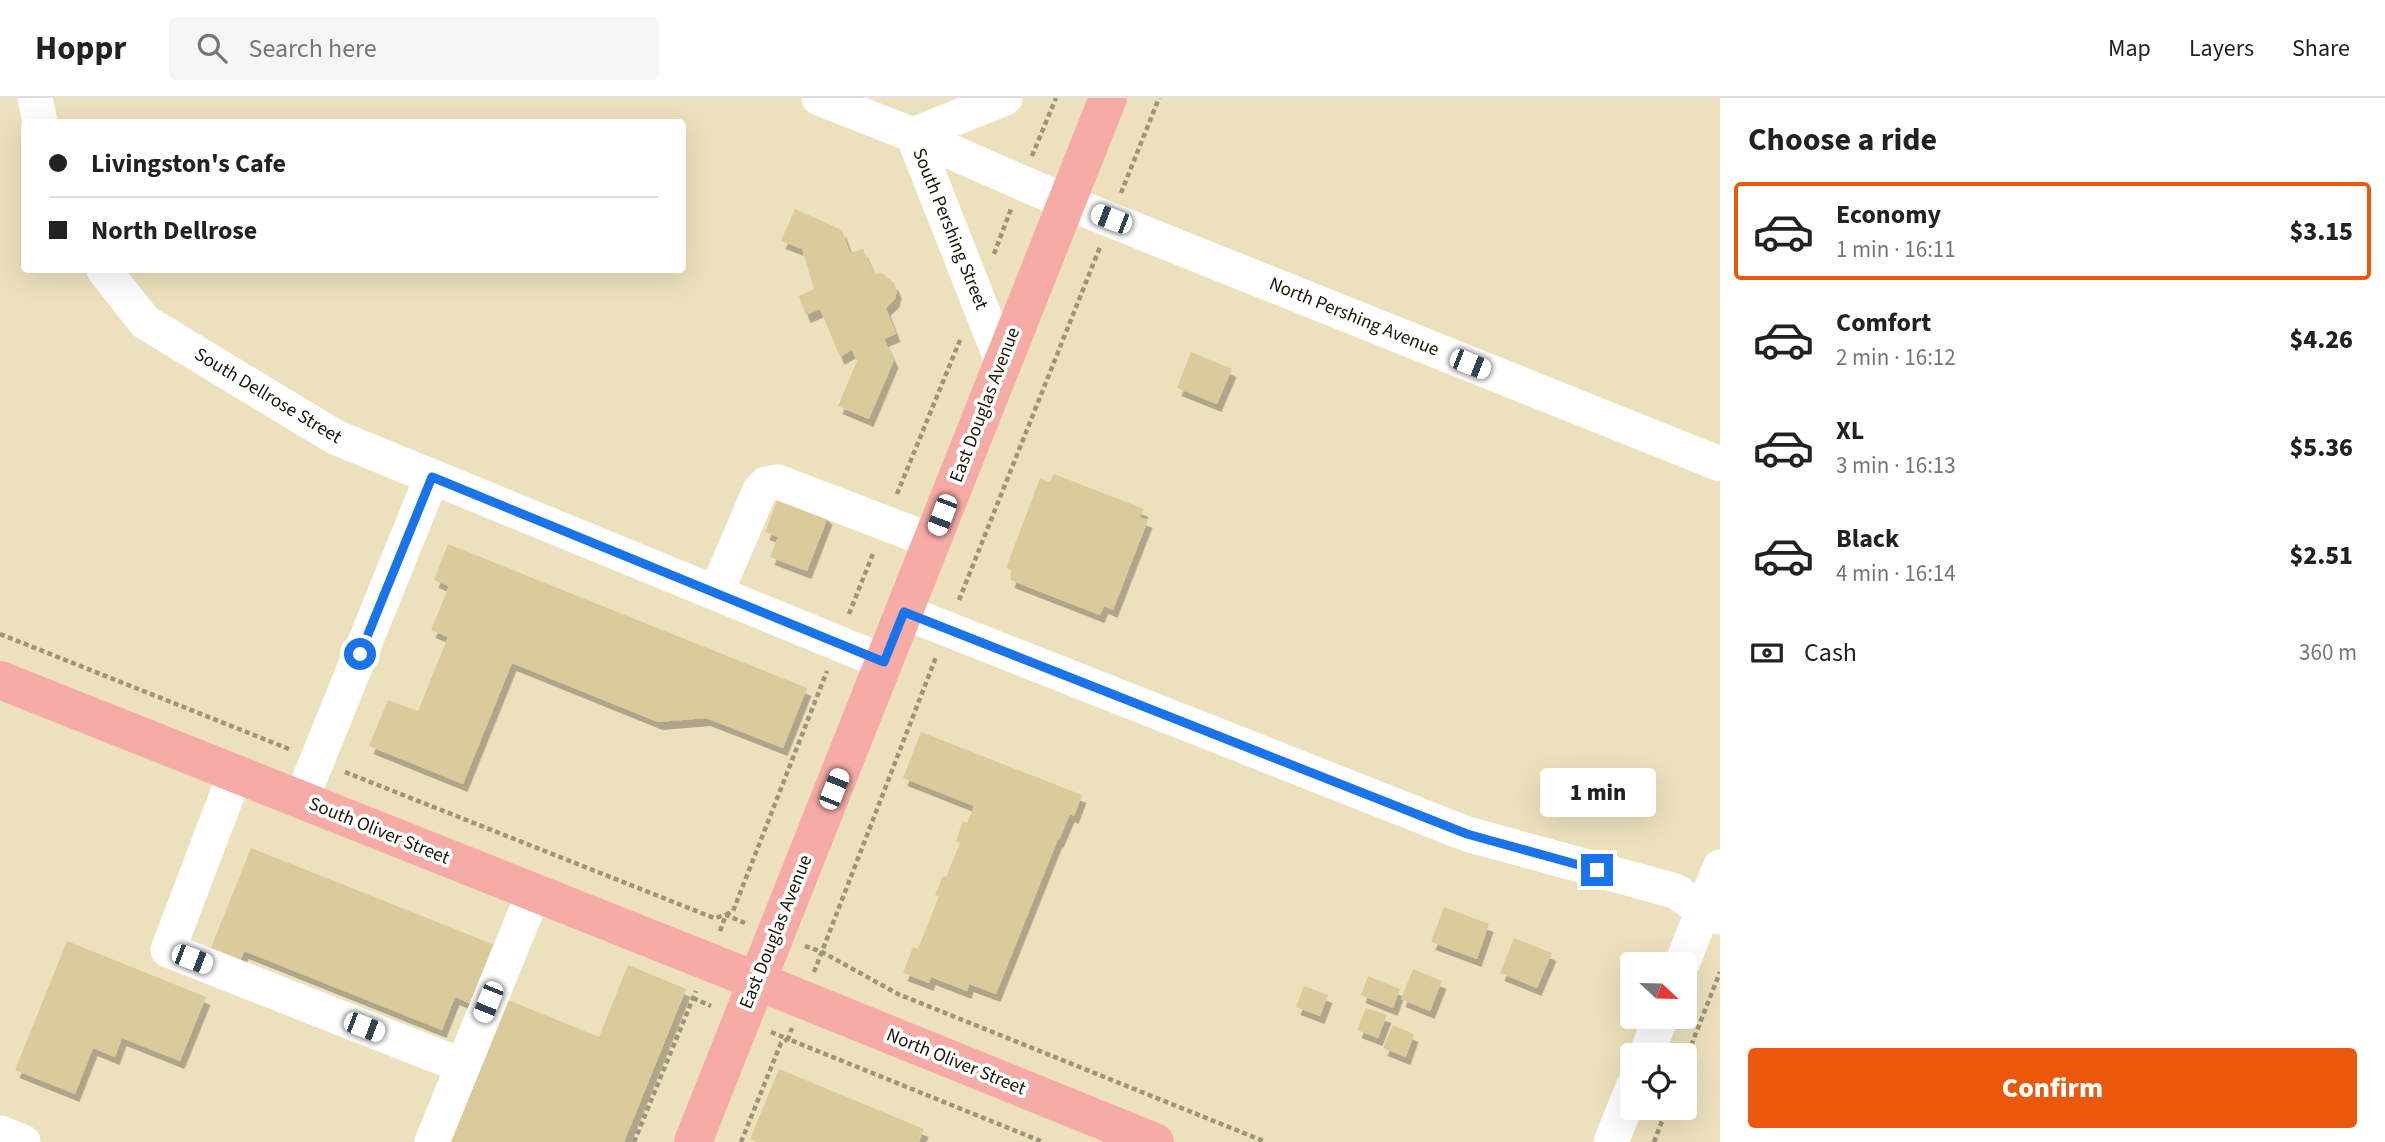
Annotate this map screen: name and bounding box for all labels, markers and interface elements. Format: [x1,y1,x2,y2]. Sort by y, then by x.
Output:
search box [169,17,659,80]
text: Hoppr [35,25,127,72]
icon: search [193,29,231,67]
text: Search here [249,30,377,67]
text: Map [2108,31,2151,66]
text: Layers [2189,31,2254,66]
text: Share [2292,31,2350,66]
text: Choose a ride [1748,117,1937,163]
street label: South Pershing Street [905,144,995,314]
text: Livingston's Cafe [91,145,286,182]
text: Economy [1836,196,1941,233]
icon: car [1752,200,1815,263]
car [1088,202,1135,236]
text: North Dellrose [91,212,257,249]
text: $3.15 [2289,213,2353,250]
text: 1 min · 16:11 [1836,233,1956,266]
street label: North Pershing Avenue [1265,271,1443,363]
text: Comfort [1836,304,1931,341]
icon: car [1752,308,1815,371]
text: $4.26 [2289,321,2353,358]
street label: East Douglas Avenue [943,324,1027,486]
street label: South Dellrose Street [189,341,347,451]
text: 2 min · 16:12 [1836,341,1956,374]
car [1447,346,1494,382]
text: XL [1836,412,1864,449]
icon: car [1752,416,1815,479]
text: $5.36 [2289,429,2353,466]
text: 3 min · 16:13 [1836,449,1956,482]
car [925,492,960,538]
text: Black [1836,520,1899,557]
icon: car [1752,524,1815,587]
text: $2.51 [2289,537,2353,574]
text: 4 min · 16:14 [1836,557,1956,590]
icon: cash [1748,634,1786,672]
text: Cash [1804,634,1857,671]
text: 360 m [2299,636,2357,669]
route start [344,638,376,670]
car [817,766,852,812]
callout: 1 min [1539,768,1655,818]
text: 1 min [1570,776,1626,809]
street label: South Oliver Street [305,790,454,872]
street label: East Douglas Avenue [733,851,819,1013]
route end [1581,854,1613,886]
car [169,942,216,976]
north arrow [1620,952,1698,1029]
map controls [1620,952,1697,1120]
car [471,979,506,1025]
car [341,1010,388,1044]
street label: North Oliver Street [882,1022,1030,1102]
button: locate [1620,1043,1697,1120]
button: Confirm [1748,1048,2357,1128]

